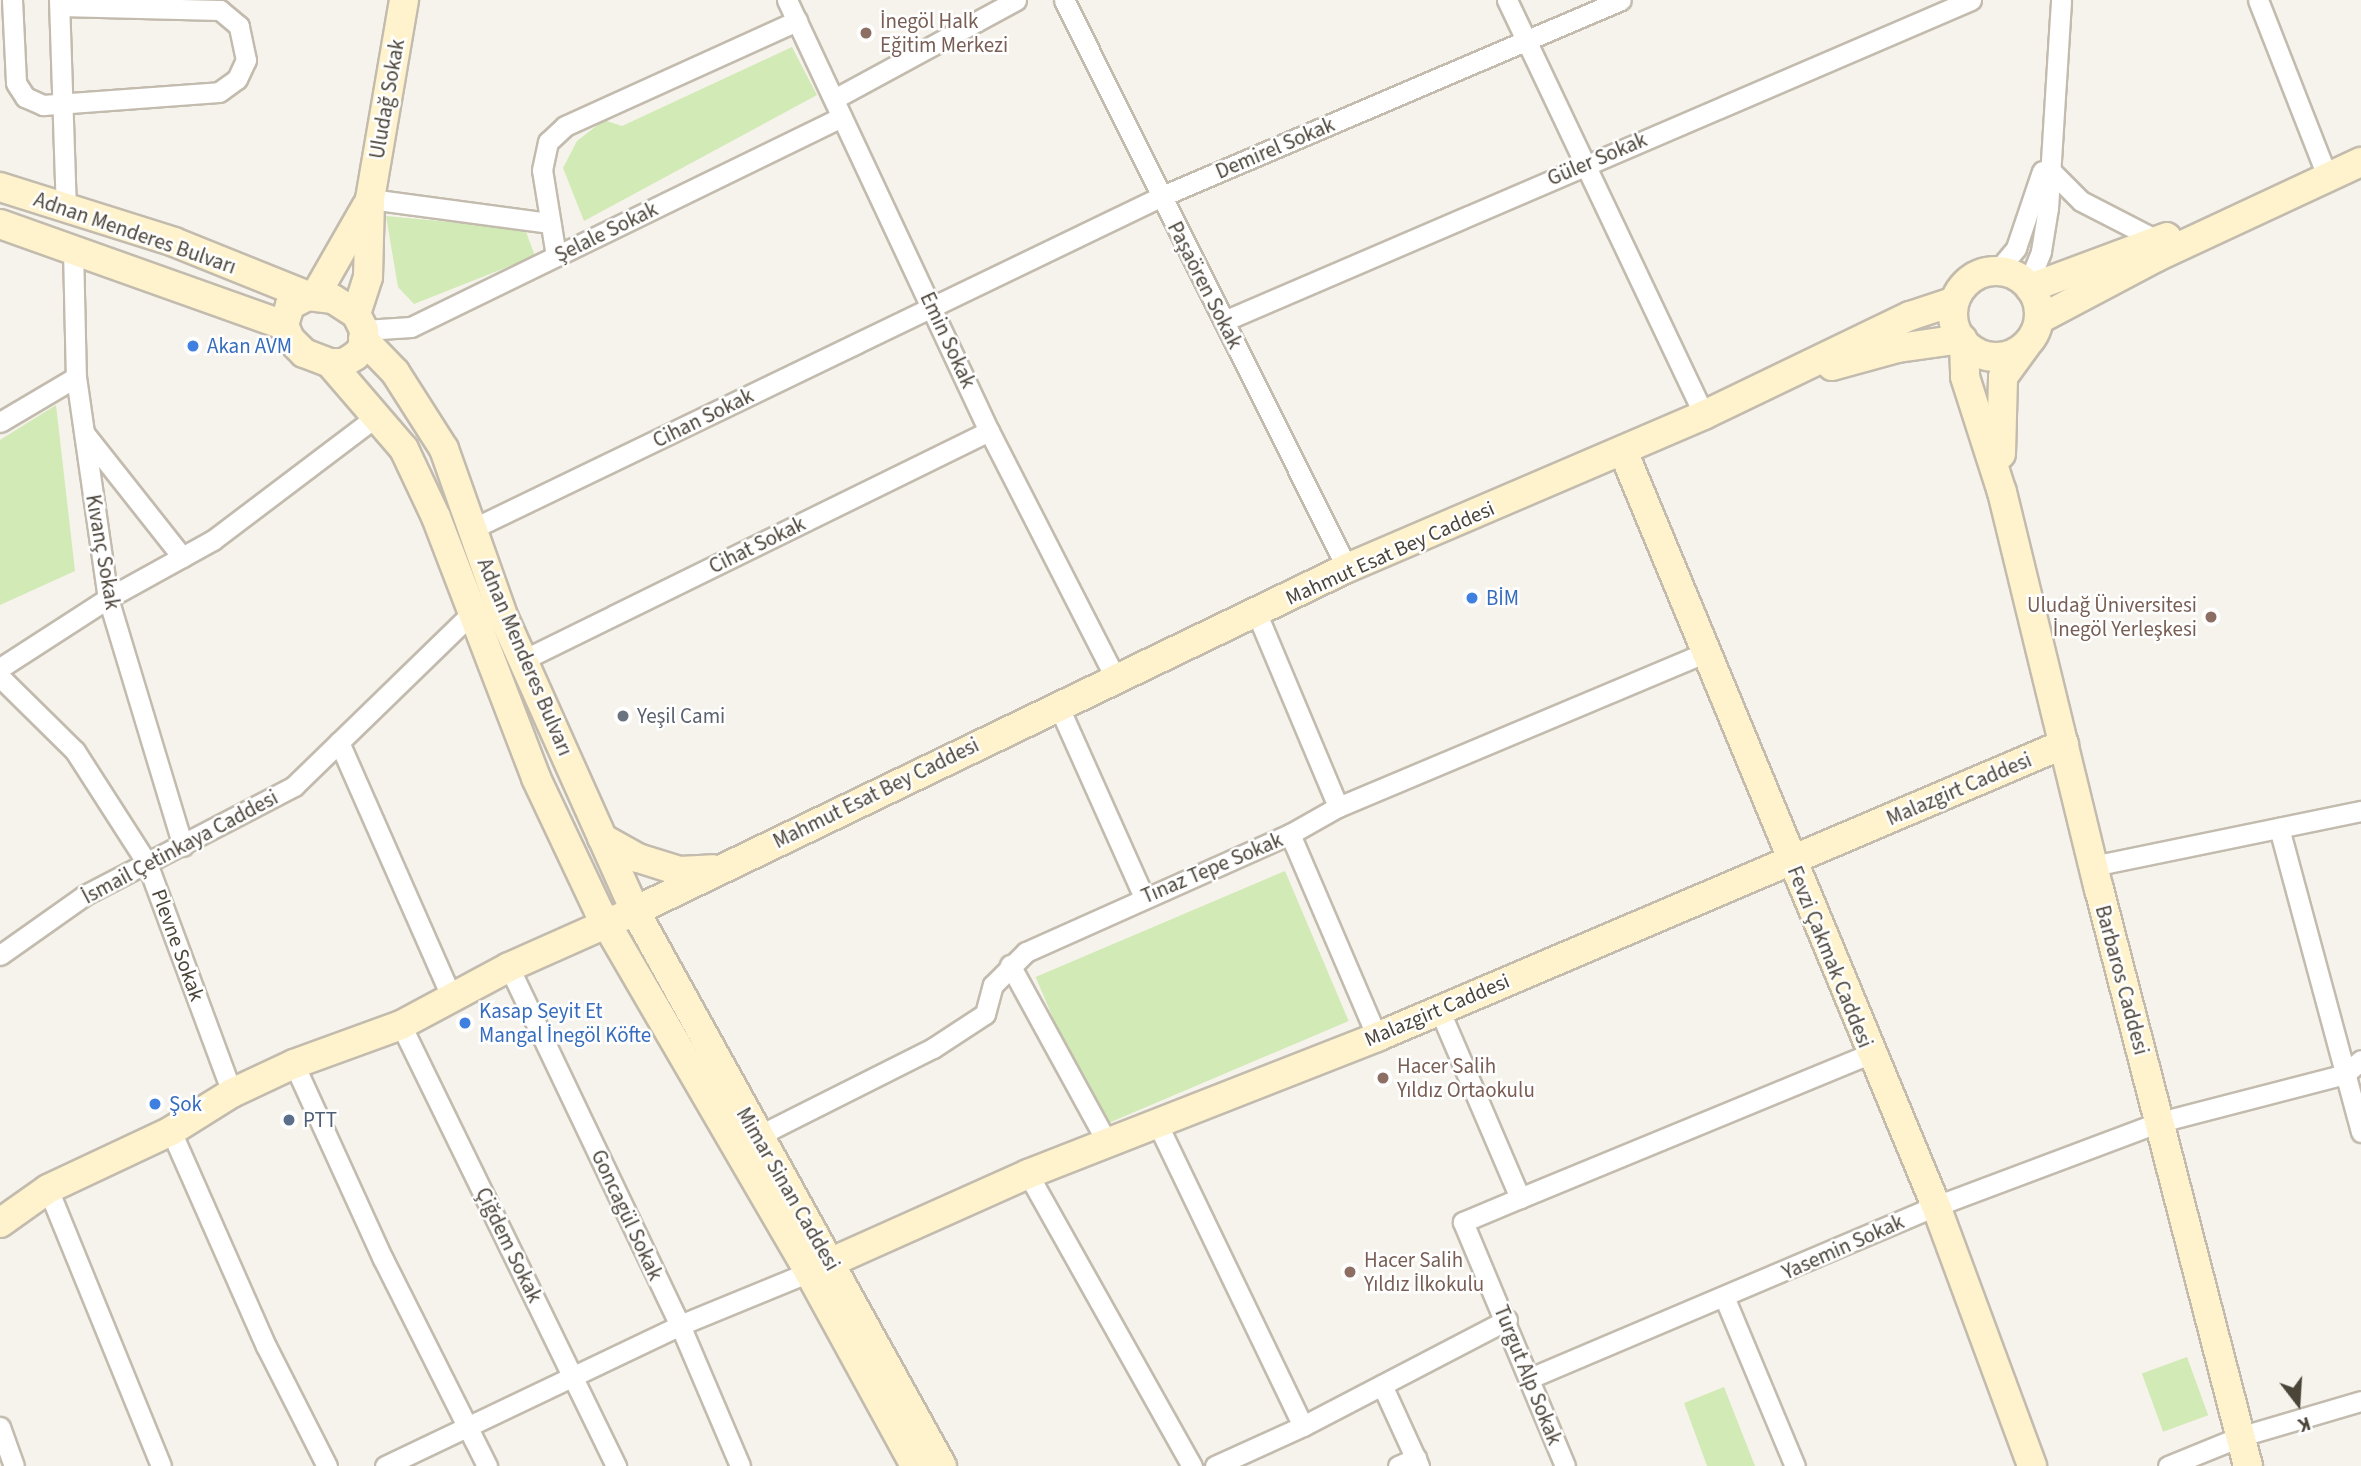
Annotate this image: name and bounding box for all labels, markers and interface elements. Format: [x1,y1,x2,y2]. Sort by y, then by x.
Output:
place label: İnegöl Halk Eğitim Merkezi [880,8,1008,58]
marker: İnegöl Halk Eğitim Merkezi [858,25,874,41]
street label: Uludağ Sokak [364,37,410,161]
street label: Demirel Sokak [1212,112,1338,184]
street label: Güler Sokak [1544,127,1650,191]
street label: Adnan Menderes Bulvarı [31,187,239,279]
street label: Şelale Sokak [550,196,662,268]
street label: Paşaören Sokak [1162,217,1248,353]
street label: Emin Sokak [915,288,981,392]
place label: Akan AVM [207,333,292,359]
marker: Akan AVM [185,338,201,354]
street label: Cihan Sokak [649,383,757,453]
street label: Kıvanç Sokak [80,493,126,611]
street label: Mahmut Esat Bey Caddesi [1282,496,1498,610]
street label: Cihat Sokak [705,511,809,579]
street label: Adnan Menderes Bulvarı [472,554,578,760]
place label: BİM [1486,585,1519,611]
marker: BİM [1464,590,1480,606]
place label: Uludağ Üniversitesi İnegöl Yerleşkesi [2027,592,2197,642]
marker: Uludağ Üniversitesi İnegöl Yerleşkesi [2203,609,2219,625]
place label: Yeşil Cami [637,703,725,729]
marker: Yeşil Cami [615,708,631,724]
street label: Mahmut Esat Bey Caddesi [769,732,983,854]
street label: Malazgirt Caddesi [1883,747,2035,831]
street label: İsmail Çetinkaya Caddesi [78,785,282,909]
street label: Tınaz Tepe Sokak [1138,827,1286,909]
street label: Fevzi Çakmak Caddesi [1782,862,1878,1052]
street label: Plevne Sokak [146,886,210,1004]
street label: Barbaros Caddesi [2090,902,2154,1058]
street label: Malazgirt Caddesi [1361,968,1513,1052]
place label: Kasap Seyit Et Mangal İnegöl Köfte [479,998,651,1048]
marker: Kasap Seyit Et Mangal İnegöl Köfte [457,1015,473,1031]
place label: Hacer Salih Yıldız Ortaokulu [1397,1053,1535,1103]
marker: Hacer Salih Yıldız Ortaokulu [1375,1070,1391,1086]
place label: Şok [169,1091,202,1117]
marker: Şok [147,1096,163,1112]
street label: Mimar Sinan Caddesi [731,1103,845,1275]
place label: PTT [303,1107,337,1133]
marker: PTT [281,1112,297,1128]
street label: Goncagül Sokak [586,1146,668,1284]
street label: Çiğdem Sokak [470,1183,548,1307]
street label: Yasemin Sokak [1778,1209,1908,1285]
place label: Hacer Salih Yıldız İlkokulu [1364,1247,1484,1297]
marker: Hacer Salih Yıldız İlkokulu [1342,1264,1358,1280]
street label: Turgut Alp Sokak [1489,1301,1567,1449]
north arrow [2263,1368,2333,1438]
text: K [2295,1409,2314,1438]

